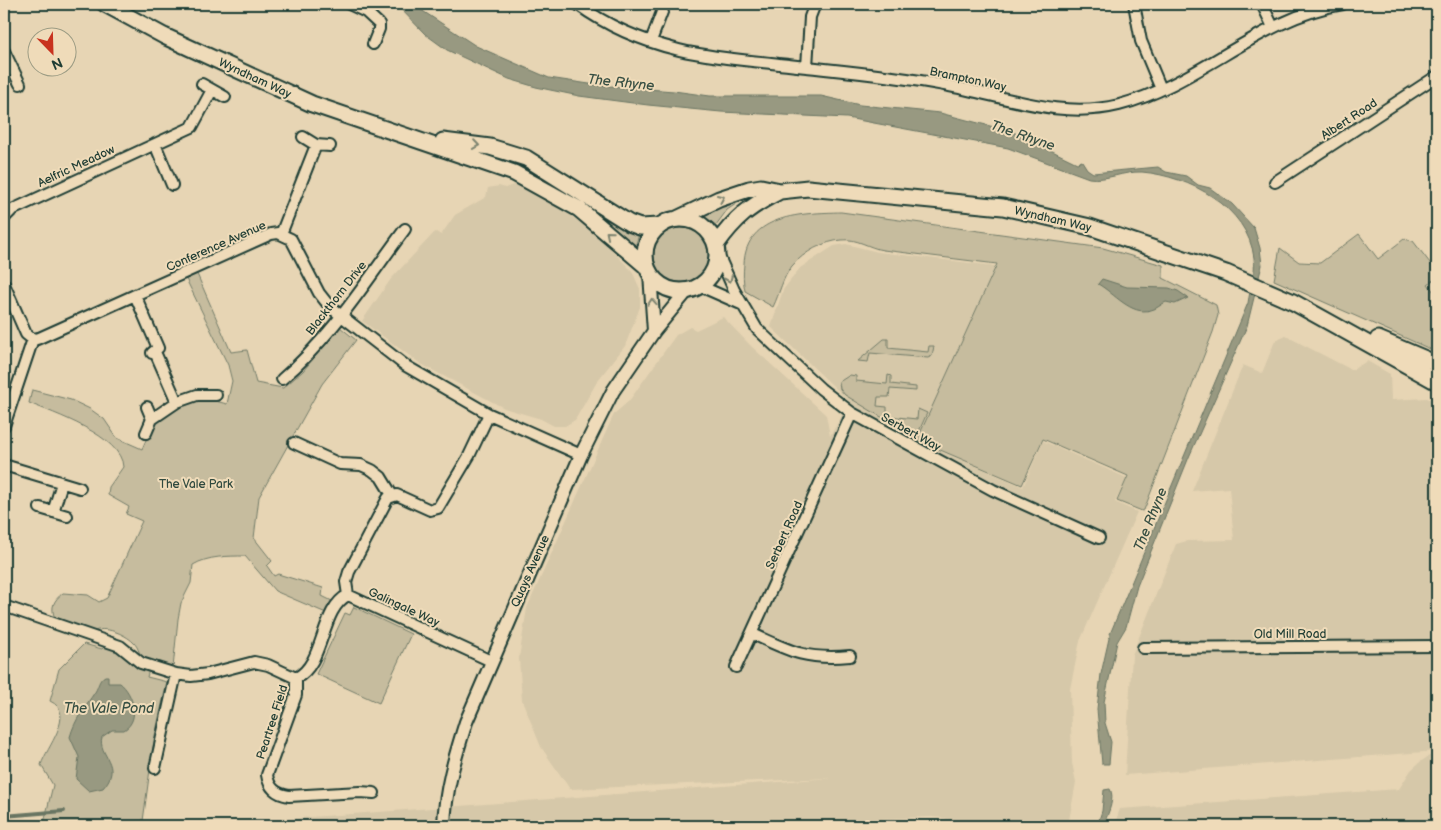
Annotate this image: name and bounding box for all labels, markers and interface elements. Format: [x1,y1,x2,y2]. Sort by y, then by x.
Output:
north arrow [28,28,78,78]
text: N [49,54,65,73]
street label: Wyndham Way [216,55,294,102]
street label: Brampton Way [928,64,1008,95]
water label: The Rhyne [587,71,655,94]
street label: Albert Road [1318,96,1380,143]
water label: The Rhyne [988,117,1057,154]
one-way arrow [473,139,481,150]
street label: Aelfric Meadow [35,142,117,191]
one-way arrow [716,194,725,205]
street label: Wyndham Way [1013,203,1093,236]
street label: Conference Avenue [164,218,268,275]
one-way arrow [606,231,615,240]
street label: Blackthorn Drive [303,258,370,338]
one-way arrow [723,274,733,283]
one-way arrow [646,298,657,306]
street label: Serbert Way [878,410,944,455]
park label: The Vale Park [159,477,233,492]
water label: The Rhyne [1130,485,1171,553]
street label: Serbert Road [763,499,806,572]
street label: Quays Avenue [508,533,553,610]
street label: Galingale Way [366,584,442,631]
street label: Old Mill Road [1254,627,1326,642]
street label: Peartree Field [253,683,292,761]
water label: The Vale Pond [64,700,155,717]

